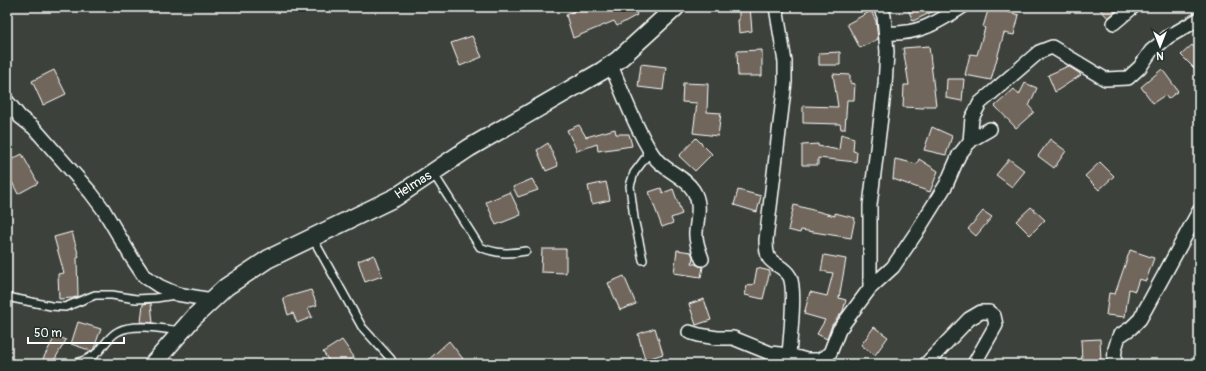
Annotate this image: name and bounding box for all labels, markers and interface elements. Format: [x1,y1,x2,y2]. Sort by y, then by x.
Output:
north arrow [1140,26,1180,66]
text: N [1156,49,1164,62]
street label: Helmas [392,167,435,203]
scale bar [28,319,124,345]
text: 50 m [34,326,62,341]

